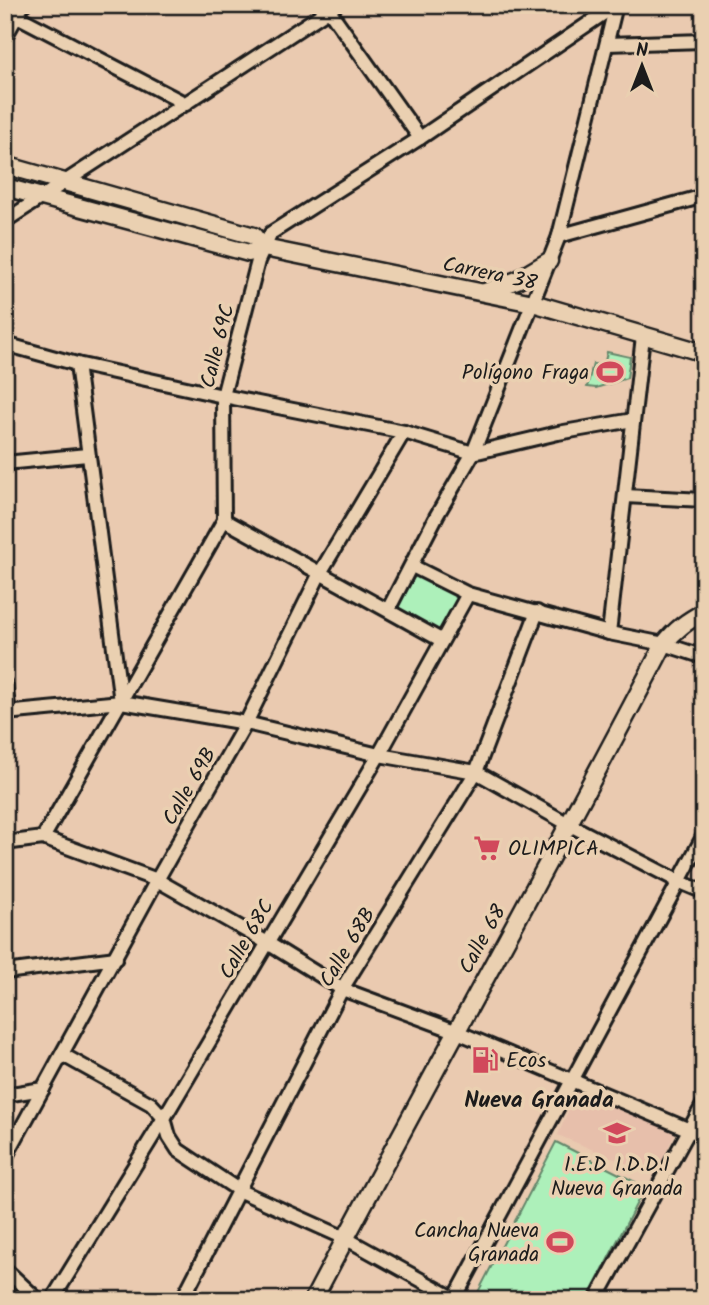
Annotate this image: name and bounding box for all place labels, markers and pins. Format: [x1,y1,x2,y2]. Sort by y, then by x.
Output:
place label: Polígono Fraga [462,357,589,390]
sports icon: Polígono Fraga [595,357,625,387]
supermarket icon: OLIMPICA [472,833,502,863]
place label: OLIMPICA [508,833,599,866]
fuel station icon: Ecos [470,1045,500,1075]
place label: Ecos [506,1045,546,1078]
school or university icon: I.E.D I.D.D.I Nueva Granada [602,1118,632,1148]
place label: I.E.D I.D.D.I Nueva Granada [551,1149,683,1206]
place label: Cancha Nueva Granada [414,1215,539,1272]
sports icon: Cancha Nueva Granada [545,1227,575,1257]

